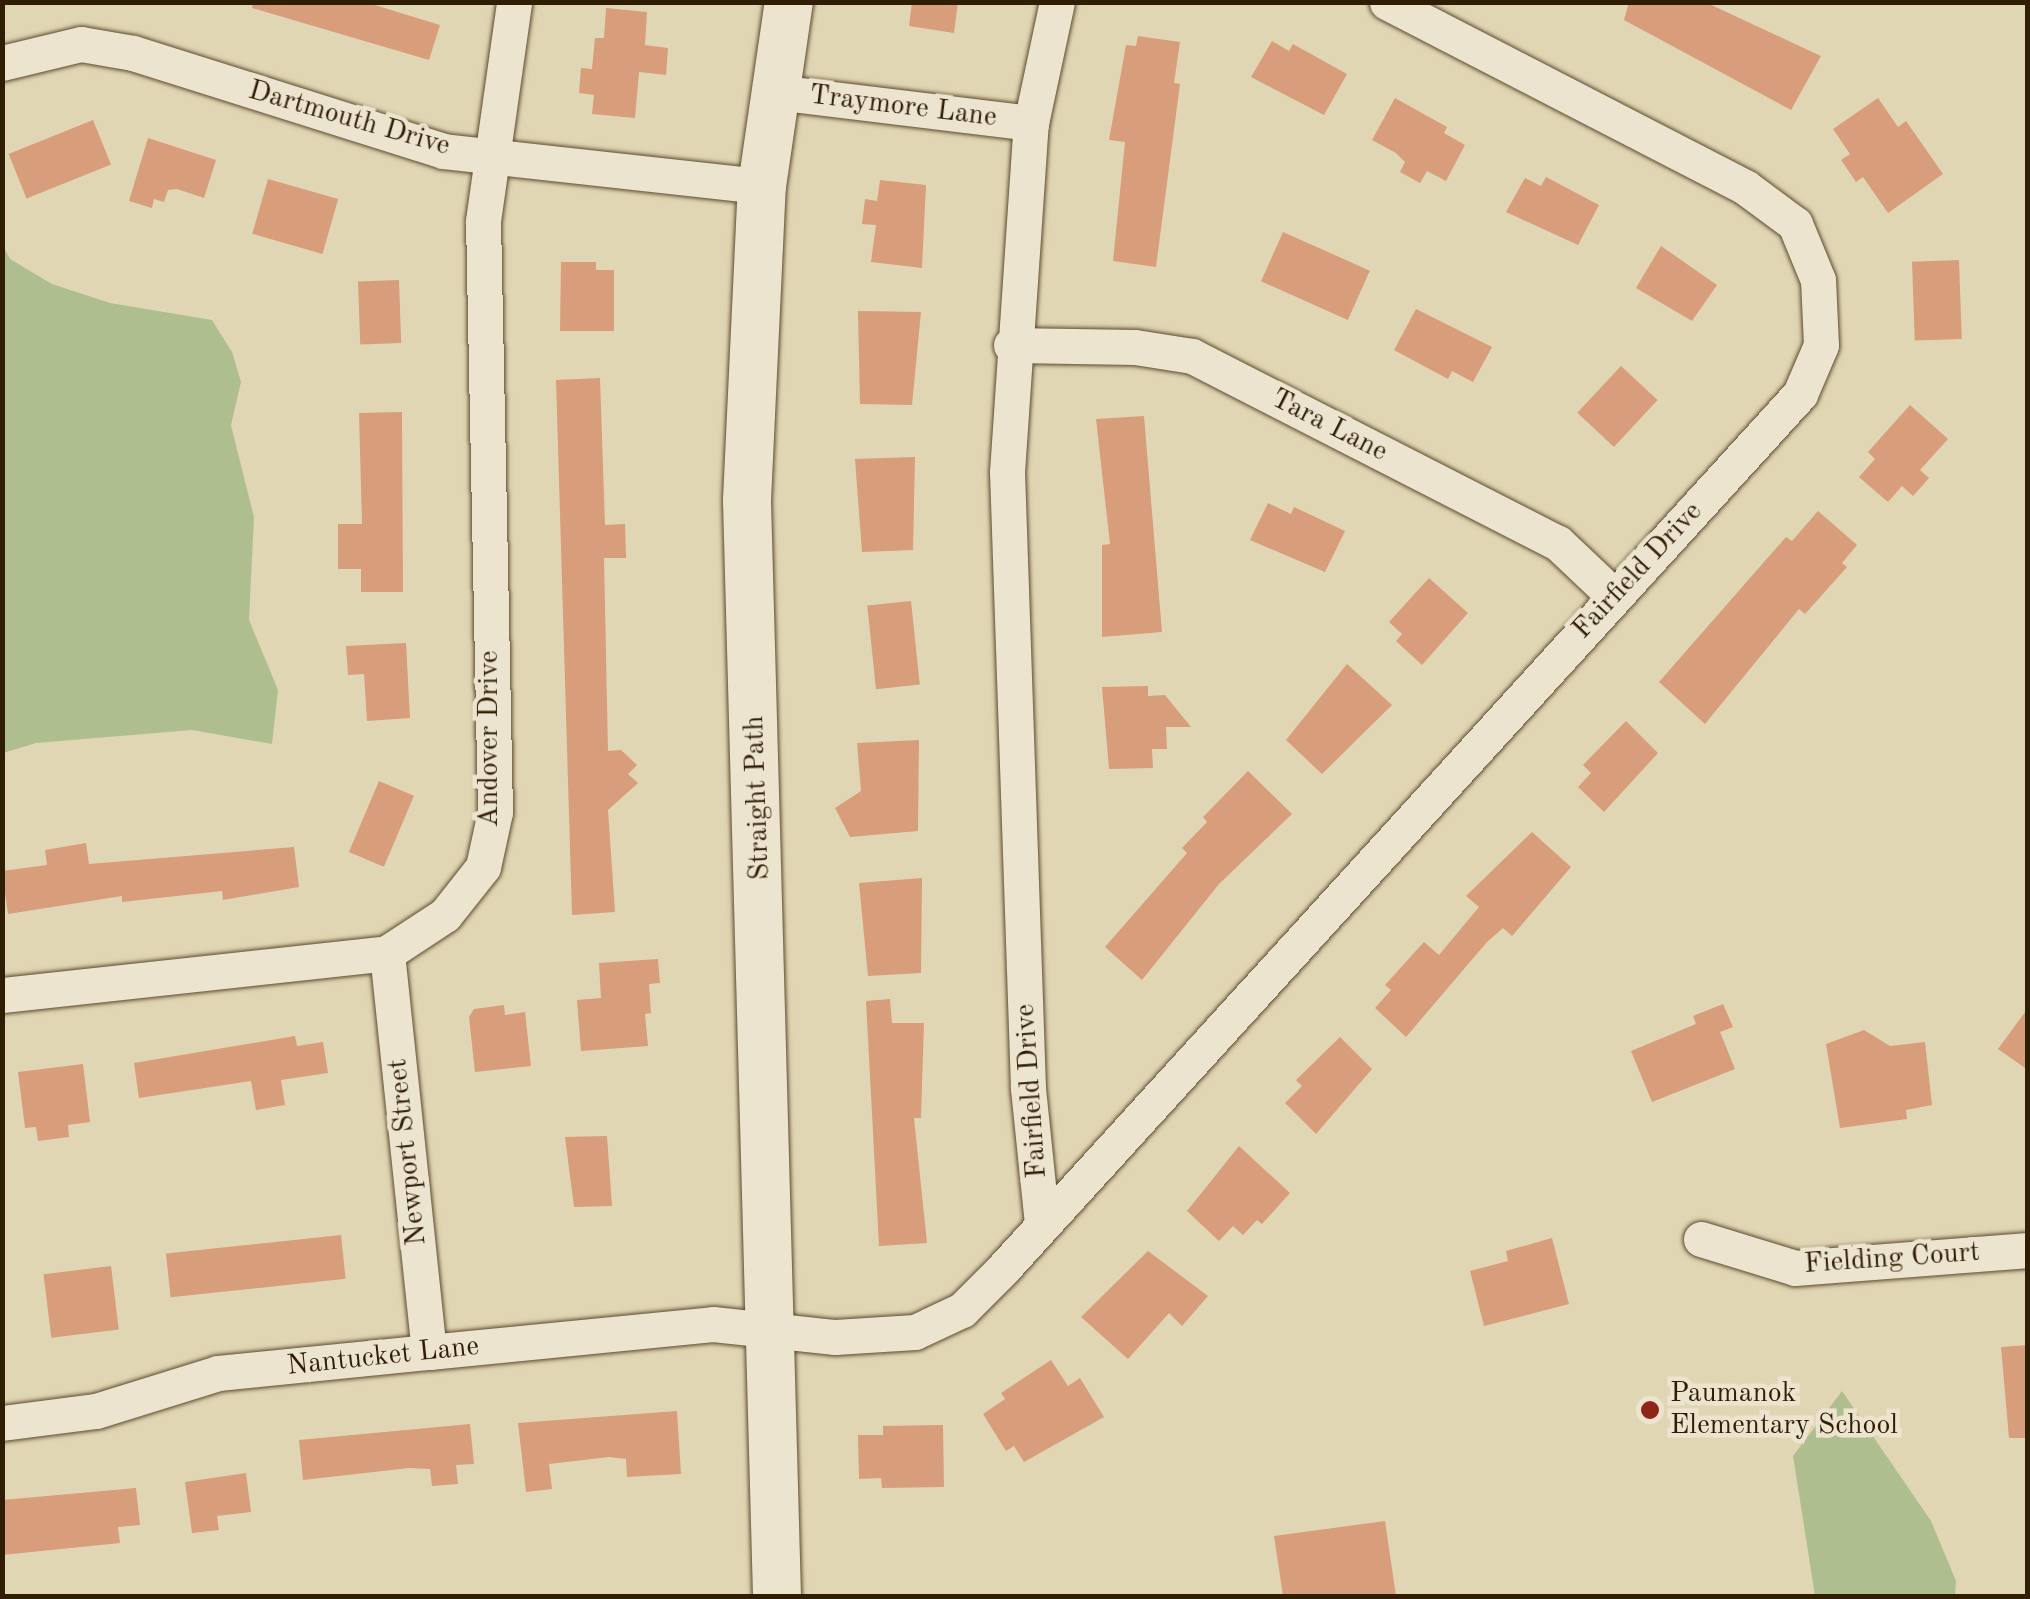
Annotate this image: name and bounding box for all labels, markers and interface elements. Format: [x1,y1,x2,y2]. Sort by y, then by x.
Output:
street label: Dartmouth Drive [244,74,454,164]
street label: Traymore Lane [807,79,999,135]
street label: Tara Lane [1265,382,1393,470]
street label: Fairfield Drive [1566,496,1710,646]
street label: Andover Drive [473,651,507,827]
street label: Straight Path [738,715,778,881]
street label: Fairfield Drive [1009,1003,1055,1179]
street label: Newport Street [381,1057,435,1247]
street label: Fielding Court [1803,1236,1981,1282]
street label: Nantucket Lane [285,1330,481,1384]
place label: Paumanok Elementary School [1670,1377,1898,1443]
marker: Paumanok Elementary School [1639,1399,1661,1421]

